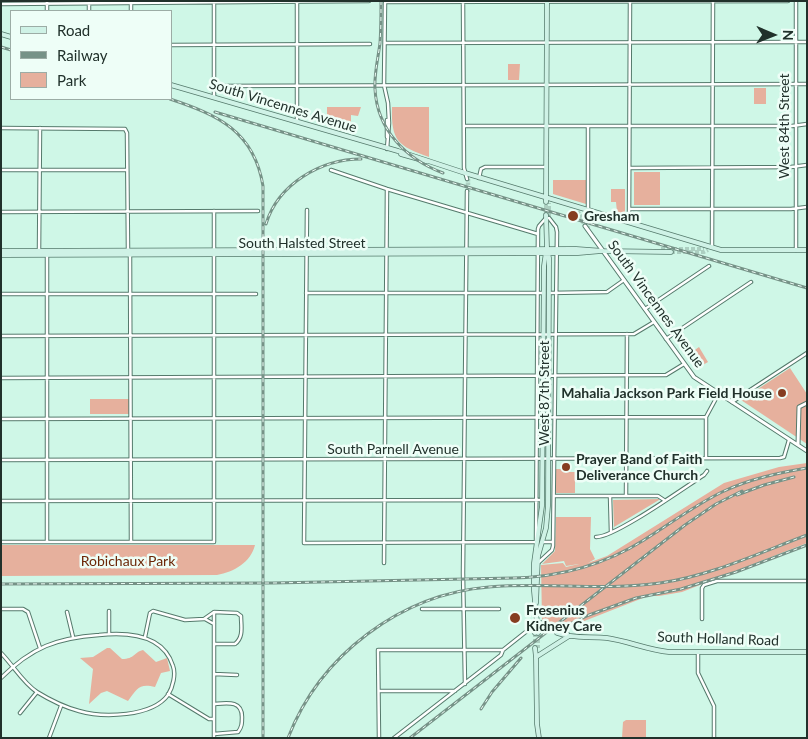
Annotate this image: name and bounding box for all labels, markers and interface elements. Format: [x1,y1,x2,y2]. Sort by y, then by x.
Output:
legend [10,10,172,100]
north arrow [748,10,798,60]
text: Road [57,21,90,39]
text: N [780,30,797,41]
text: Railway [57,46,108,64]
text: Park [57,71,86,89]
street label: West 84th Street [776,73,792,179]
street label: South Vincennes Avenue [207,76,359,136]
place label: Gresham [584,208,639,224]
marker: Gresham [566,209,580,223]
street label: South Halsted Street [238,235,366,251]
street label: South Vincennes Avenue [604,237,708,371]
street label: West 87th Street [536,340,552,446]
place label: Mahalia Jackson Park Field House [561,385,772,401]
marker: Mahalia Jackson Park Field House [776,387,788,399]
street label: South Parnell Avenue [327,441,459,457]
place label: Prayer Band of Faith Deliverance Church [576,451,702,484]
marker: Prayer Band of Faith Deliverance Church [560,461,572,473]
park label: Robichaux Park [81,553,175,569]
place label: Fresenius Kidney Care [526,602,602,634]
marker: Fresenius Kidney Care [508,611,522,625]
street label: South Holland Road [657,628,779,650]

